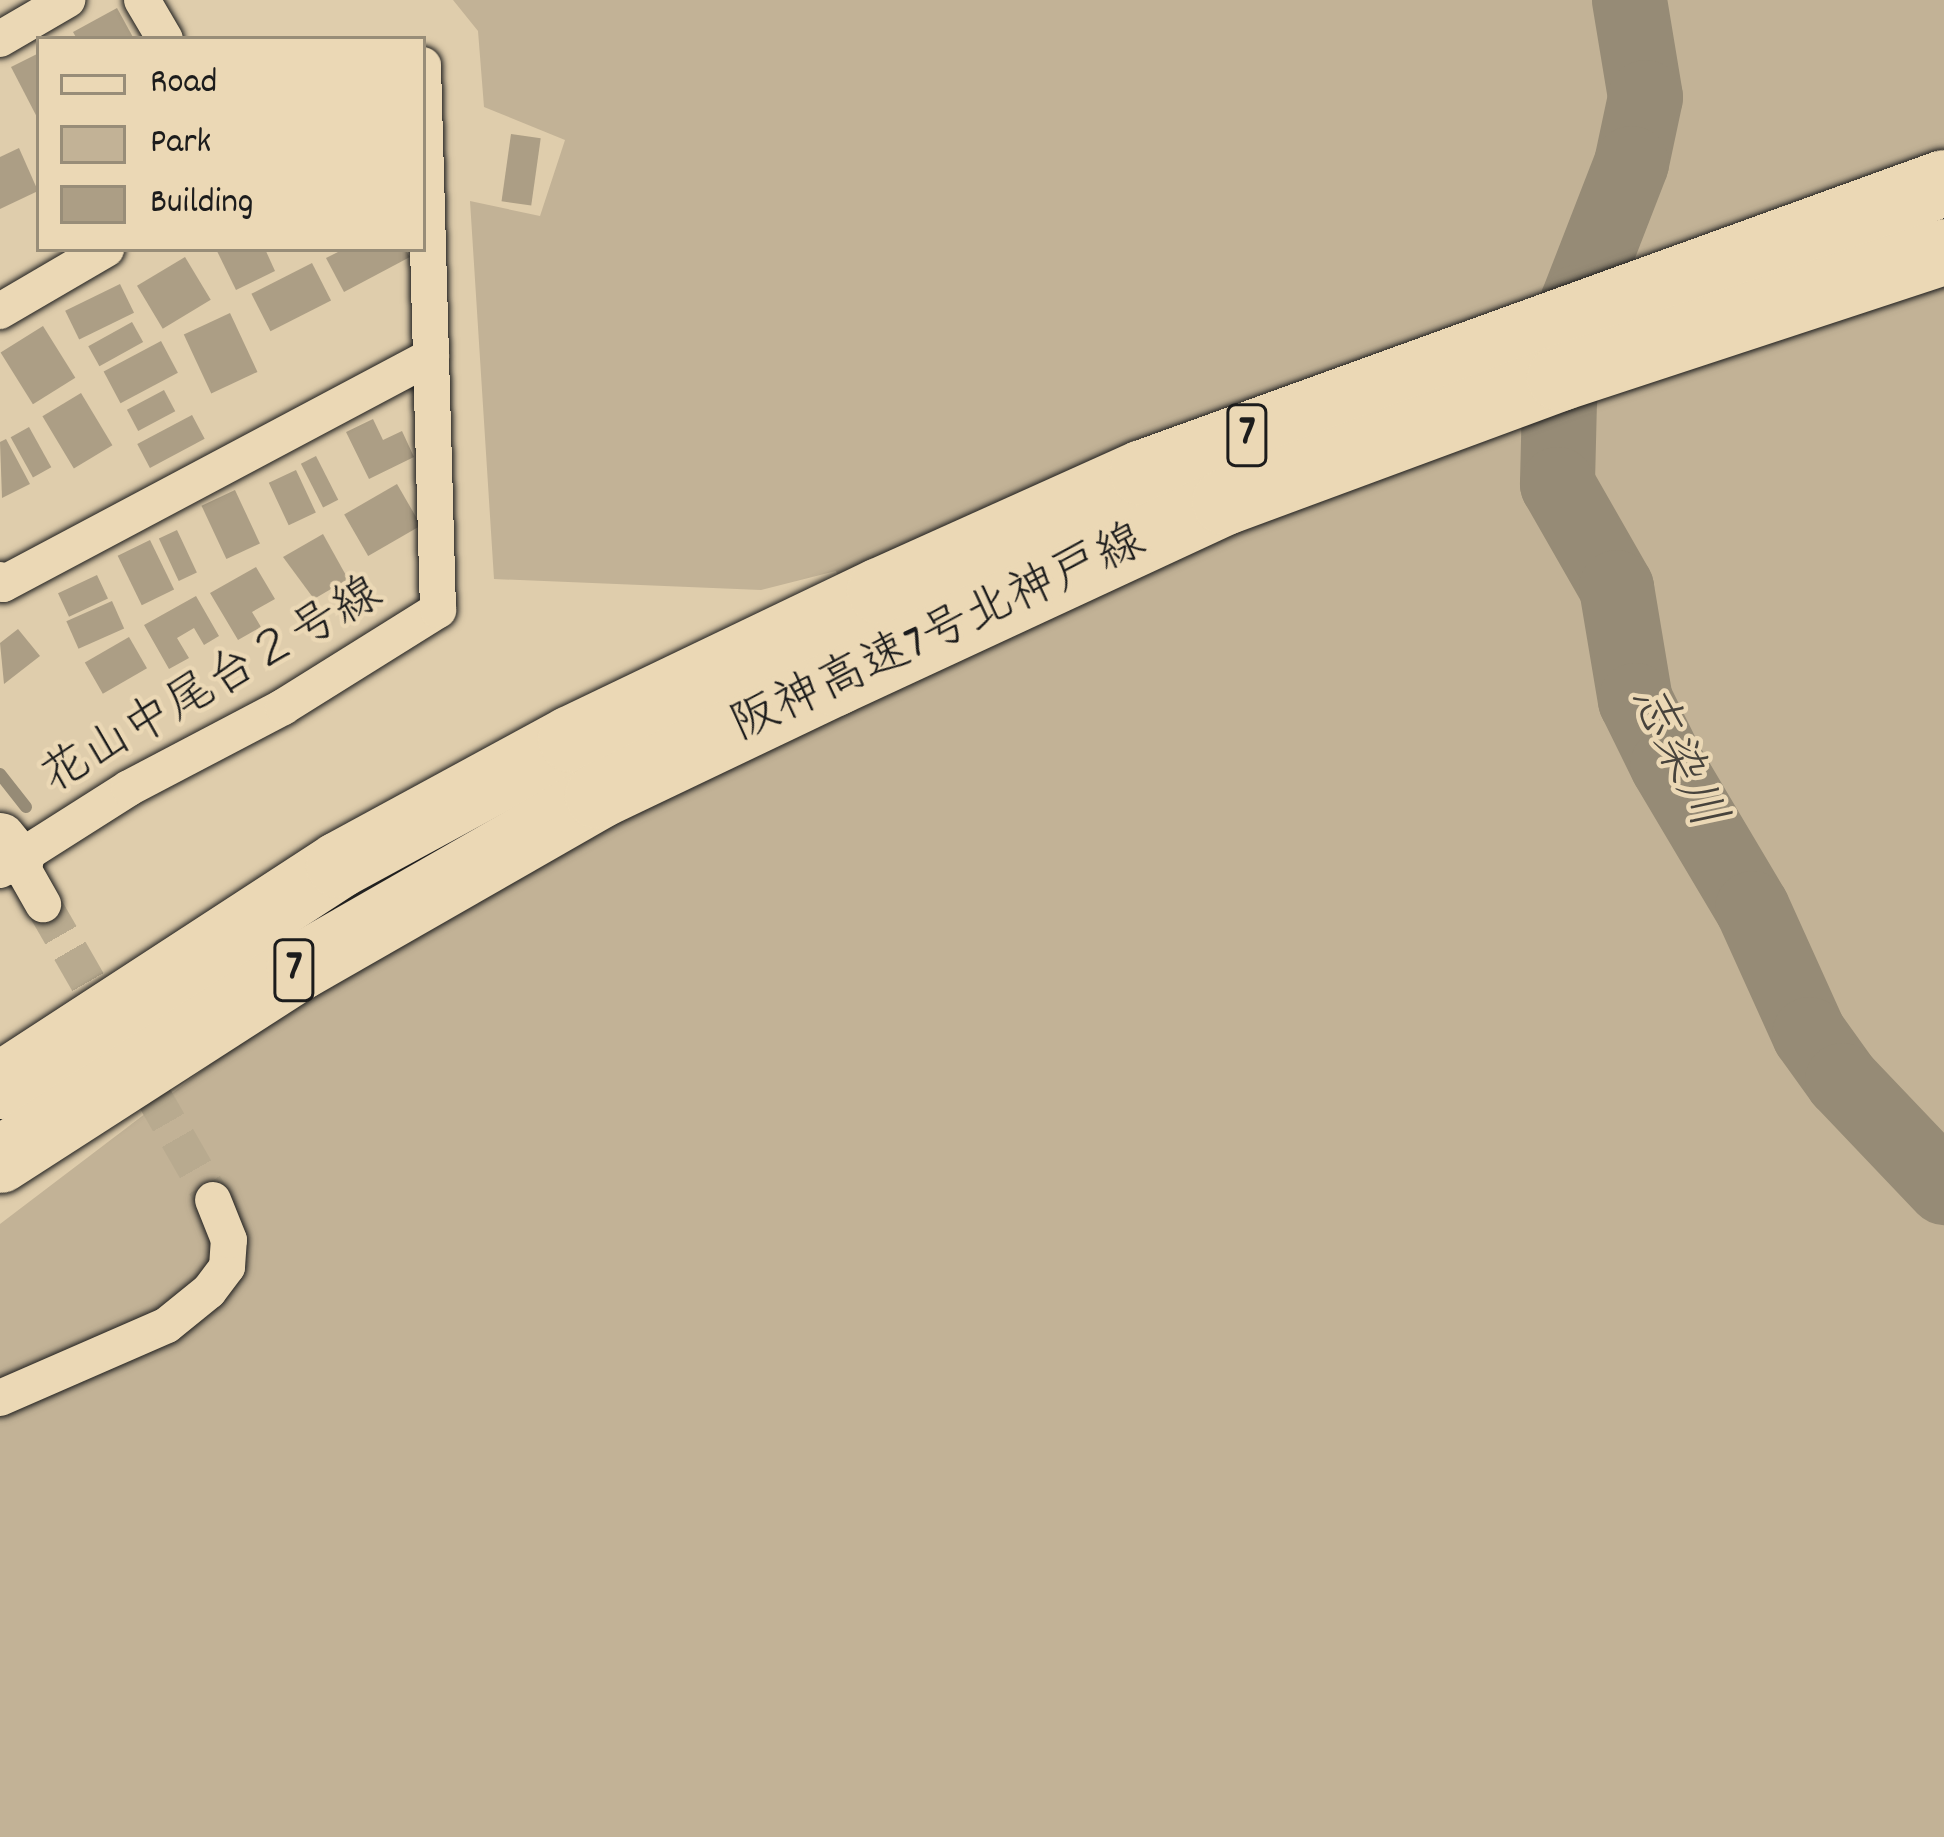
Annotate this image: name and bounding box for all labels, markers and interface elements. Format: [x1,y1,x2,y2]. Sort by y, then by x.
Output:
legend [36,36,426,252]
text: Road [150,58,217,110]
text: Park [150,118,211,170]
text: Building [150,178,254,230]
road number: 7 [1226,396,1268,474]
street label: 阪神高速7号北神戸線 [723,515,1155,757]
street label: 花山中尾台２号線 [32,567,394,809]
water label: 志染川 [1613,676,1735,840]
road number: 7 [273,931,315,1009]

